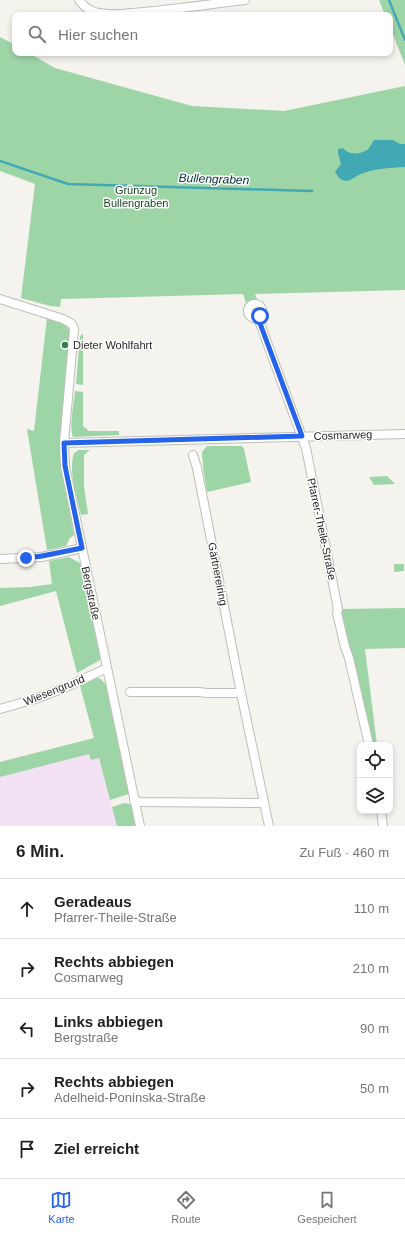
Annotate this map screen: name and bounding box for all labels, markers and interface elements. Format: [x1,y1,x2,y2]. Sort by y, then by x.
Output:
search box [12,12,393,56]
icon: search [26,23,48,45]
text: Hier suchen [58,26,138,43]
water label: Bullengraben [178,171,250,187]
park label: Grünzug Bullengraben [104,184,168,209]
route start [251,307,269,325]
place label: Dieter Wohlfahrt [73,339,152,351]
marker: Dieter Wohlfahrt [60,340,70,350]
street label: Cosmarweg [313,428,373,442]
street label: Pfarrer-Theile-Straße [305,477,339,581]
street label: Gärtnereiring [206,541,230,607]
route end [17,549,35,567]
street label: Bergstraße [79,565,103,621]
street label: Wiesengrund [22,672,86,708]
map controls [357,742,393,814]
button: locate [357,742,393,778]
button: layers [357,778,393,814]
text: 6 Min. [16,842,64,861]
text: Zu Fuß · 460 m [299,845,389,860]
text: Geradeaus [54,893,132,910]
icon: ahead [16,898,38,920]
text: 110 m [354,901,389,916]
text: Pfarrer-Theile-Straße [54,910,177,925]
text: Rechts abbiegen [54,953,174,970]
icon: right [16,958,38,980]
text: 210 m [353,961,389,976]
text: Cosmarweg [54,970,123,985]
text: Links abbiegen [54,1013,163,1030]
icon: left [16,1018,38,1040]
text: 90 m [360,1021,389,1036]
text: Bergstraße [54,1030,118,1045]
text: Rechts abbiegen [54,1073,174,1090]
icon: right [16,1078,38,1100]
text: 50 m [360,1081,389,1096]
text: Adelheid-Poninska-Straße [54,1090,206,1105]
icon: arrive [16,1138,38,1160]
text: Ziel erreicht [54,1140,139,1157]
tab: Karte [48,1189,75,1225]
tab: Route [171,1189,201,1225]
tab: Gespeichert [297,1189,357,1225]

